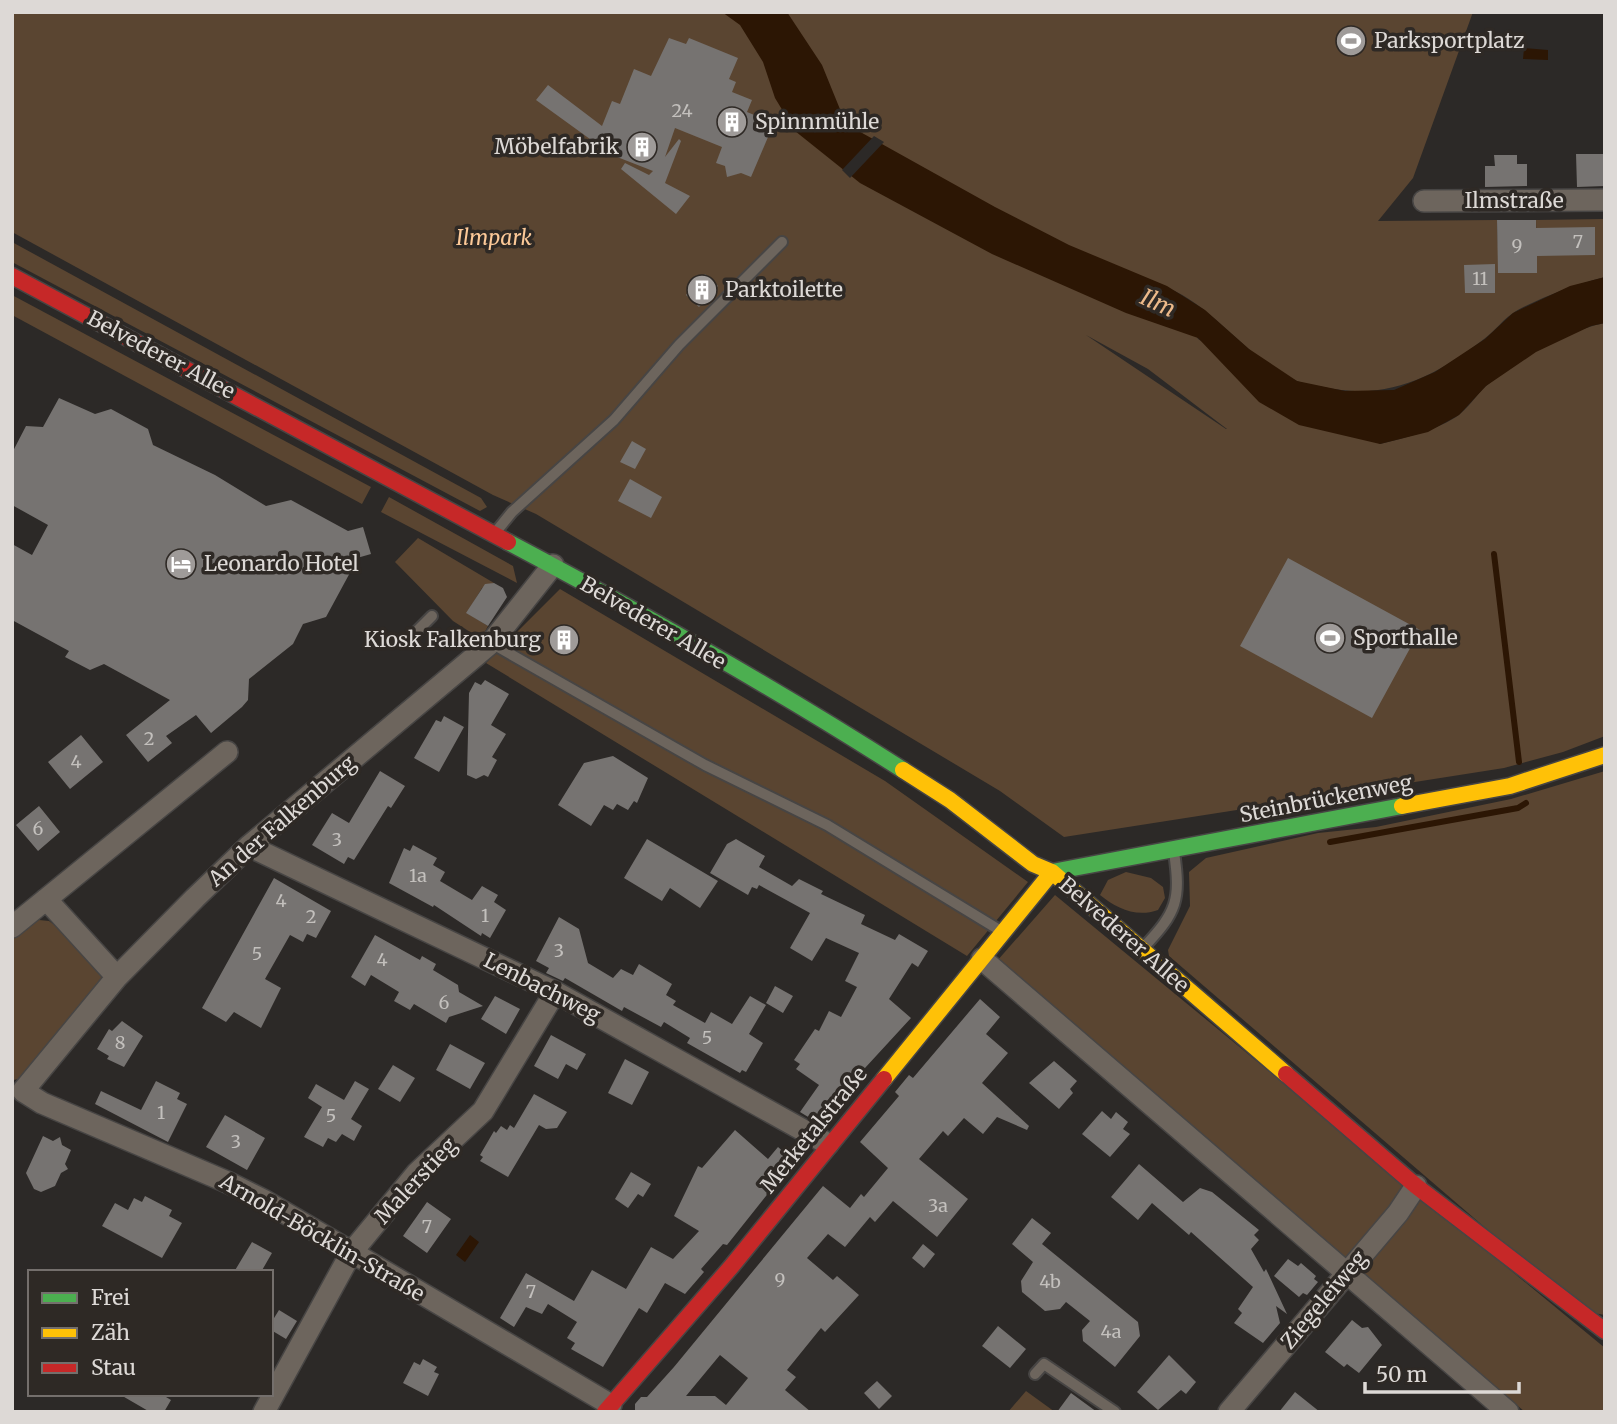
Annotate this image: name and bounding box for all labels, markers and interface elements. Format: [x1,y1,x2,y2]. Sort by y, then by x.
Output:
sports icon: Parksportplatz [1334,24,1368,58]
place label: Parksportplatz [1374,27,1524,54]
house number: 24 [671,99,693,122]
building icon: Spinnmühle [715,105,749,139]
place label: Spinnmühle [755,108,879,135]
building icon: Möbelfabrik [625,130,659,164]
place label: Möbelfabrik [494,133,620,160]
street label: Ilmstraße [1464,187,1564,214]
park label: Ilmpark [456,224,532,251]
house number: 7 [1573,230,1583,253]
house number: 9 [1512,234,1522,257]
house number: 11 [1472,267,1488,290]
building icon: Parktoilette [685,273,719,307]
place label: Parktoilette [725,276,843,303]
water label: Ilm [1136,282,1180,323]
street label: Belvederer Allee [83,304,240,405]
hotel icon: Leonardo Hotel [164,547,198,581]
place label: Leonardo Hotel [204,550,359,577]
street label: Belvederer Allee [576,570,731,675]
sports icon: Sporthalle [1313,621,1347,655]
building icon: Kiosk Falkenburg [547,623,581,657]
place label: Sporthalle [1353,624,1458,651]
place label: Kiosk Falkenburg [364,626,541,653]
house number: 2 [144,727,154,750]
street label: An der Falkenburg [202,749,361,893]
house number: 4 [70,750,82,773]
street label: Steinbrückenweg [1237,768,1415,829]
house number: 6 [33,817,44,840]
house number: 3 [332,828,342,851]
house number: 1a [409,864,427,887]
street label: Belvederer Allee [1054,871,1195,998]
house number: 4 [275,889,287,912]
house number: 1 [481,904,489,927]
house number: 2 [306,905,316,928]
house number: 3 [554,939,564,962]
house number: 5 [252,942,262,965]
street label: Lenbachweg [479,947,605,1029]
house number: 4 [376,948,388,971]
house number: 6 [439,991,450,1014]
house number: 5 [702,1026,712,1049]
house number: 8 [115,1031,125,1054]
street label: Merketalstraße [754,1061,873,1198]
house number: 1 [157,1101,165,1124]
house number: 5 [326,1104,336,1127]
house number: 3 [231,1130,241,1153]
street label: Malerstieg [369,1132,462,1229]
street label: Arnold-Böcklin-Straße [214,1167,429,1307]
house number: 3a [928,1194,948,1217]
house number: 7 [422,1215,432,1238]
street label: Ziegeleiweg [1275,1245,1373,1354]
house number: 9 [775,1268,785,1291]
legend [28,1270,273,1396]
house number: 4b [1039,1270,1061,1293]
house number: 7 [526,1280,536,1303]
text: Frei [91,1284,130,1311]
text: Zäh [91,1319,130,1346]
house number: 4a [1100,1320,1122,1343]
scale bar [1365,1350,1519,1394]
text: Stau [91,1354,136,1381]
text: 50 m [1376,1361,1427,1388]

